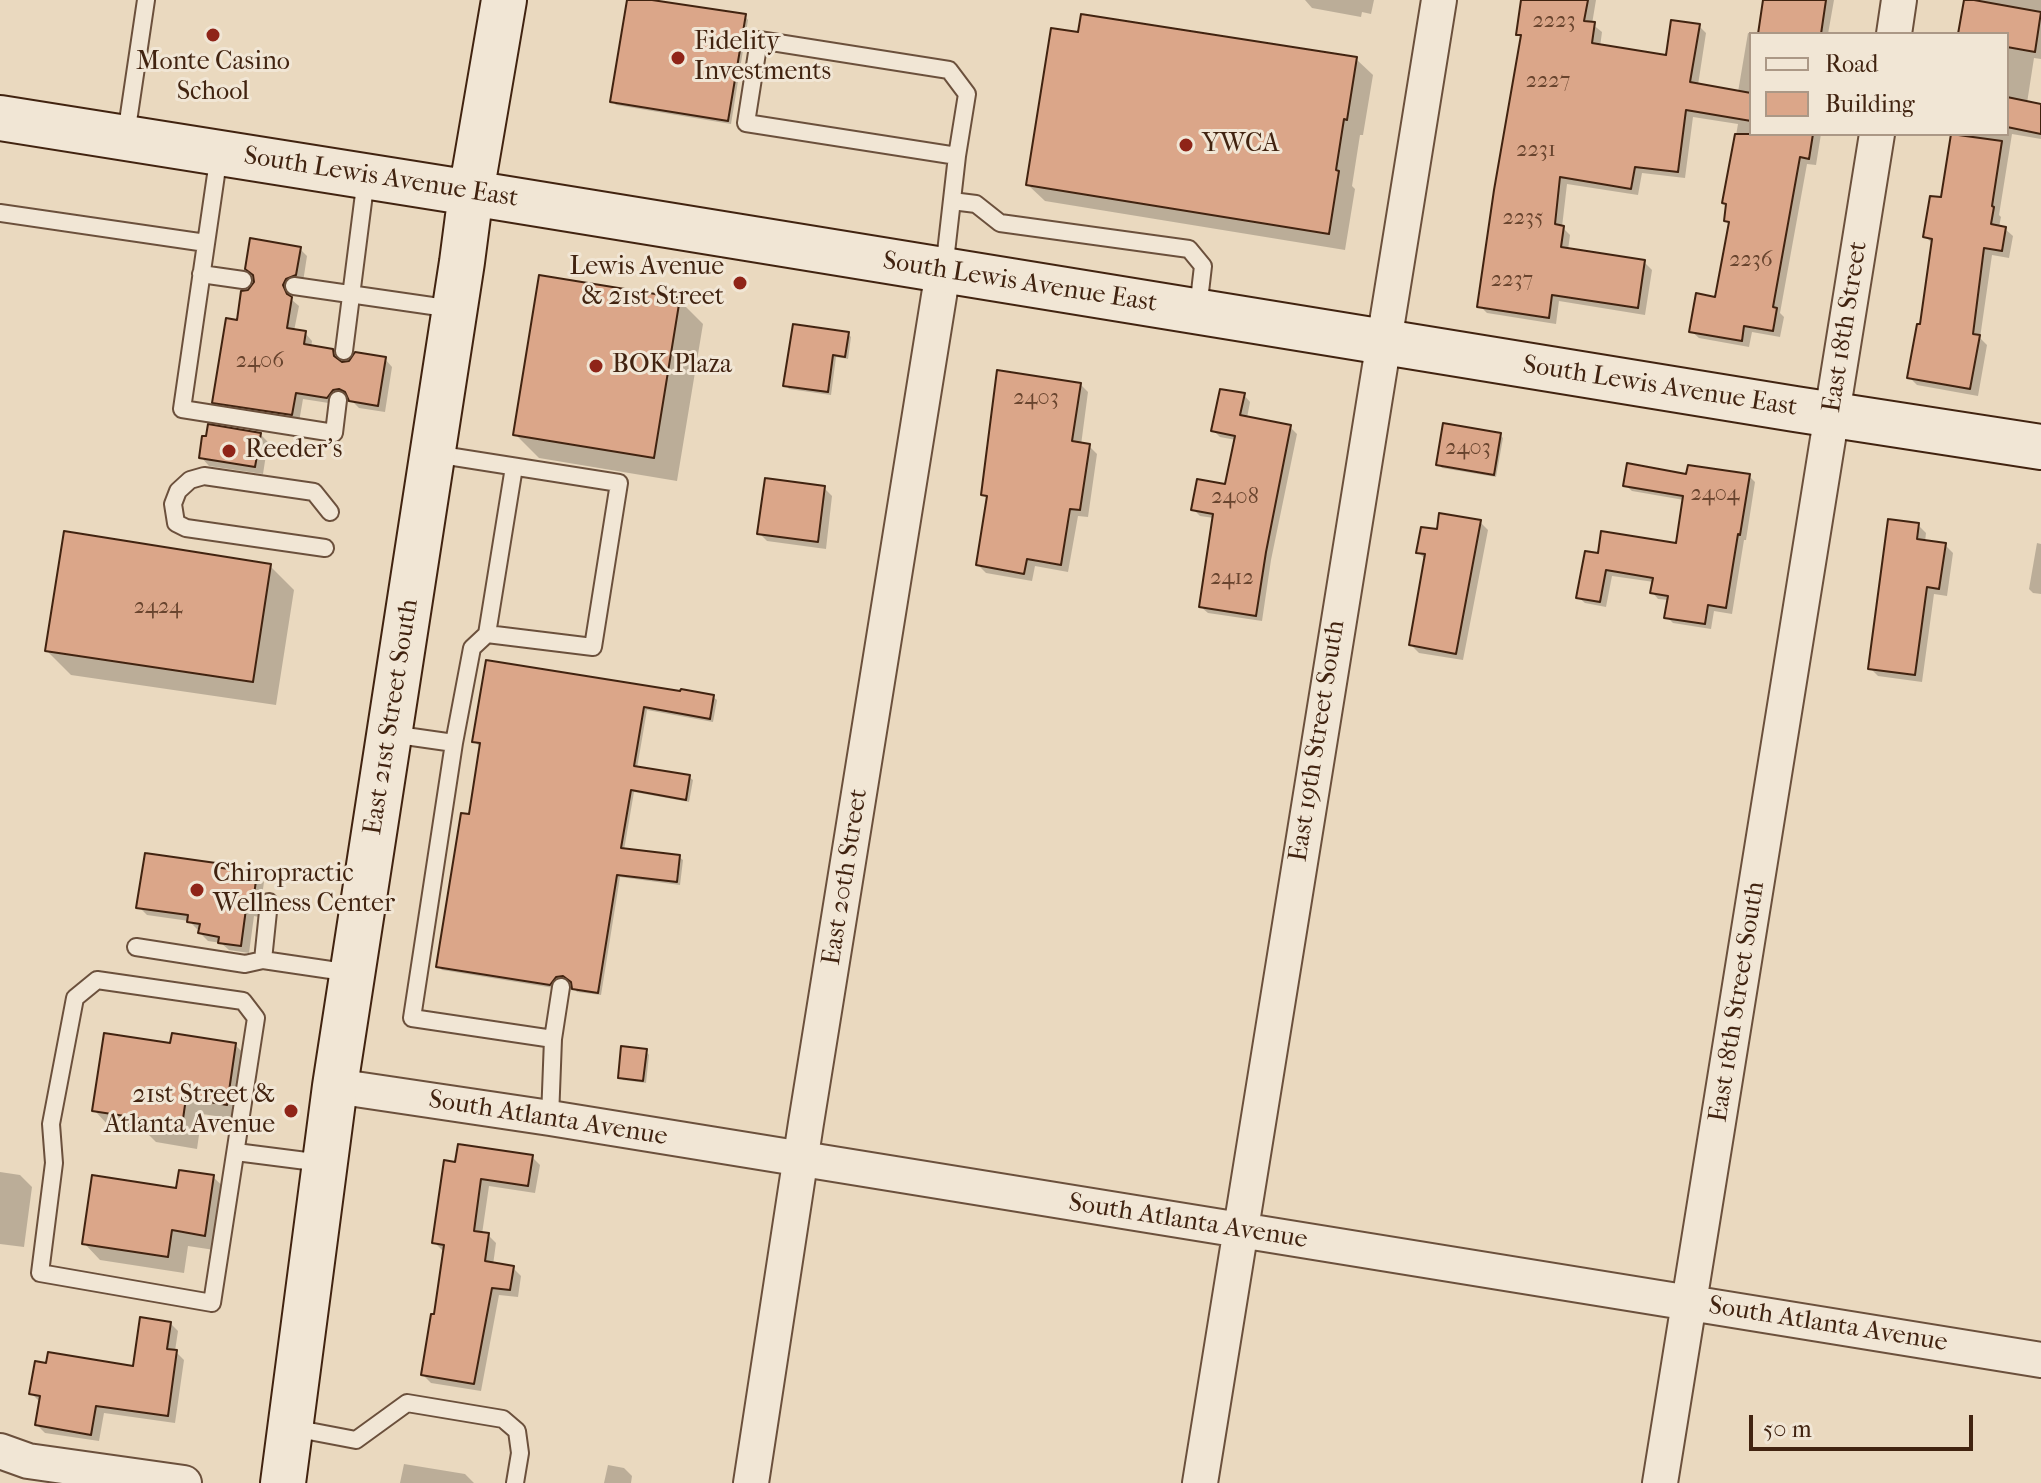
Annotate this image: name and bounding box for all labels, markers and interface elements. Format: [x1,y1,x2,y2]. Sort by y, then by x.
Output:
house number: 2223 [1533,9,1575,35]
marker: Monte Casino School [204,26,222,44]
place label: Fidelity Investments [694,27,831,88]
legend [1749,32,2009,136]
place label: Monte Casino School [136,47,290,108]
marker: Fidelity Investments [669,49,687,67]
text: Road [1825,50,1878,78]
house number: 2227 [1526,69,1570,95]
text: Building [1825,90,1915,118]
place label: YWCA [1202,129,1279,161]
marker: YWCA [1177,136,1195,154]
house number: 2231 [1516,138,1556,164]
street label: South Lewis Avenue East [242,141,520,215]
house number: 2235 [1502,206,1544,232]
street label: East 18th Street [1817,239,1875,415]
street label: South Lewis Avenue East [881,246,1159,320]
house number: 2236 [1729,248,1773,274]
place label: Lewis Avenue & 21st Street [569,252,724,314]
house number: 2237 [1491,268,1533,294]
marker: Lewis Avenue & 21st Street [731,274,749,292]
house number: 2406 [236,349,284,375]
place label: BOK Plaza [612,350,732,382]
street label: South Lewis Avenue East [1521,350,1799,424]
marker: BOK Plaza [587,357,605,375]
house number: 2403 [1013,386,1059,412]
place label: Reeder's [245,435,342,467]
house number: 2403 [1445,436,1491,462]
marker: Reeder's [220,442,238,460]
house number: 2404 [1690,482,1740,508]
house number: 2408 [1211,485,1259,511]
house number: 2412 [1210,566,1254,592]
house number: 2424 [134,595,182,621]
street label: East 21st Street South [358,597,426,837]
street label: East 19th Street South [1284,618,1352,864]
street label: East 20th Street [817,787,875,967]
place label: Chiropractic Wellness Center [213,859,395,920]
street label: East 18th Street South [1704,879,1772,1125]
marker: Chiropractic Wellness Center [188,881,206,899]
place label: 21st Street & Atlanta Avenue [104,1080,275,1142]
street label: South Atlanta Avenue [426,1085,670,1153]
marker: 21st Street & Atlanta Avenue [282,1102,300,1120]
street label: South Atlanta Avenue [1066,1188,1310,1256]
street label: South Atlanta Avenue [1706,1291,1950,1359]
scale bar [1753,1399,1977,1449]
text: 50 m [1763,1415,1812,1443]

